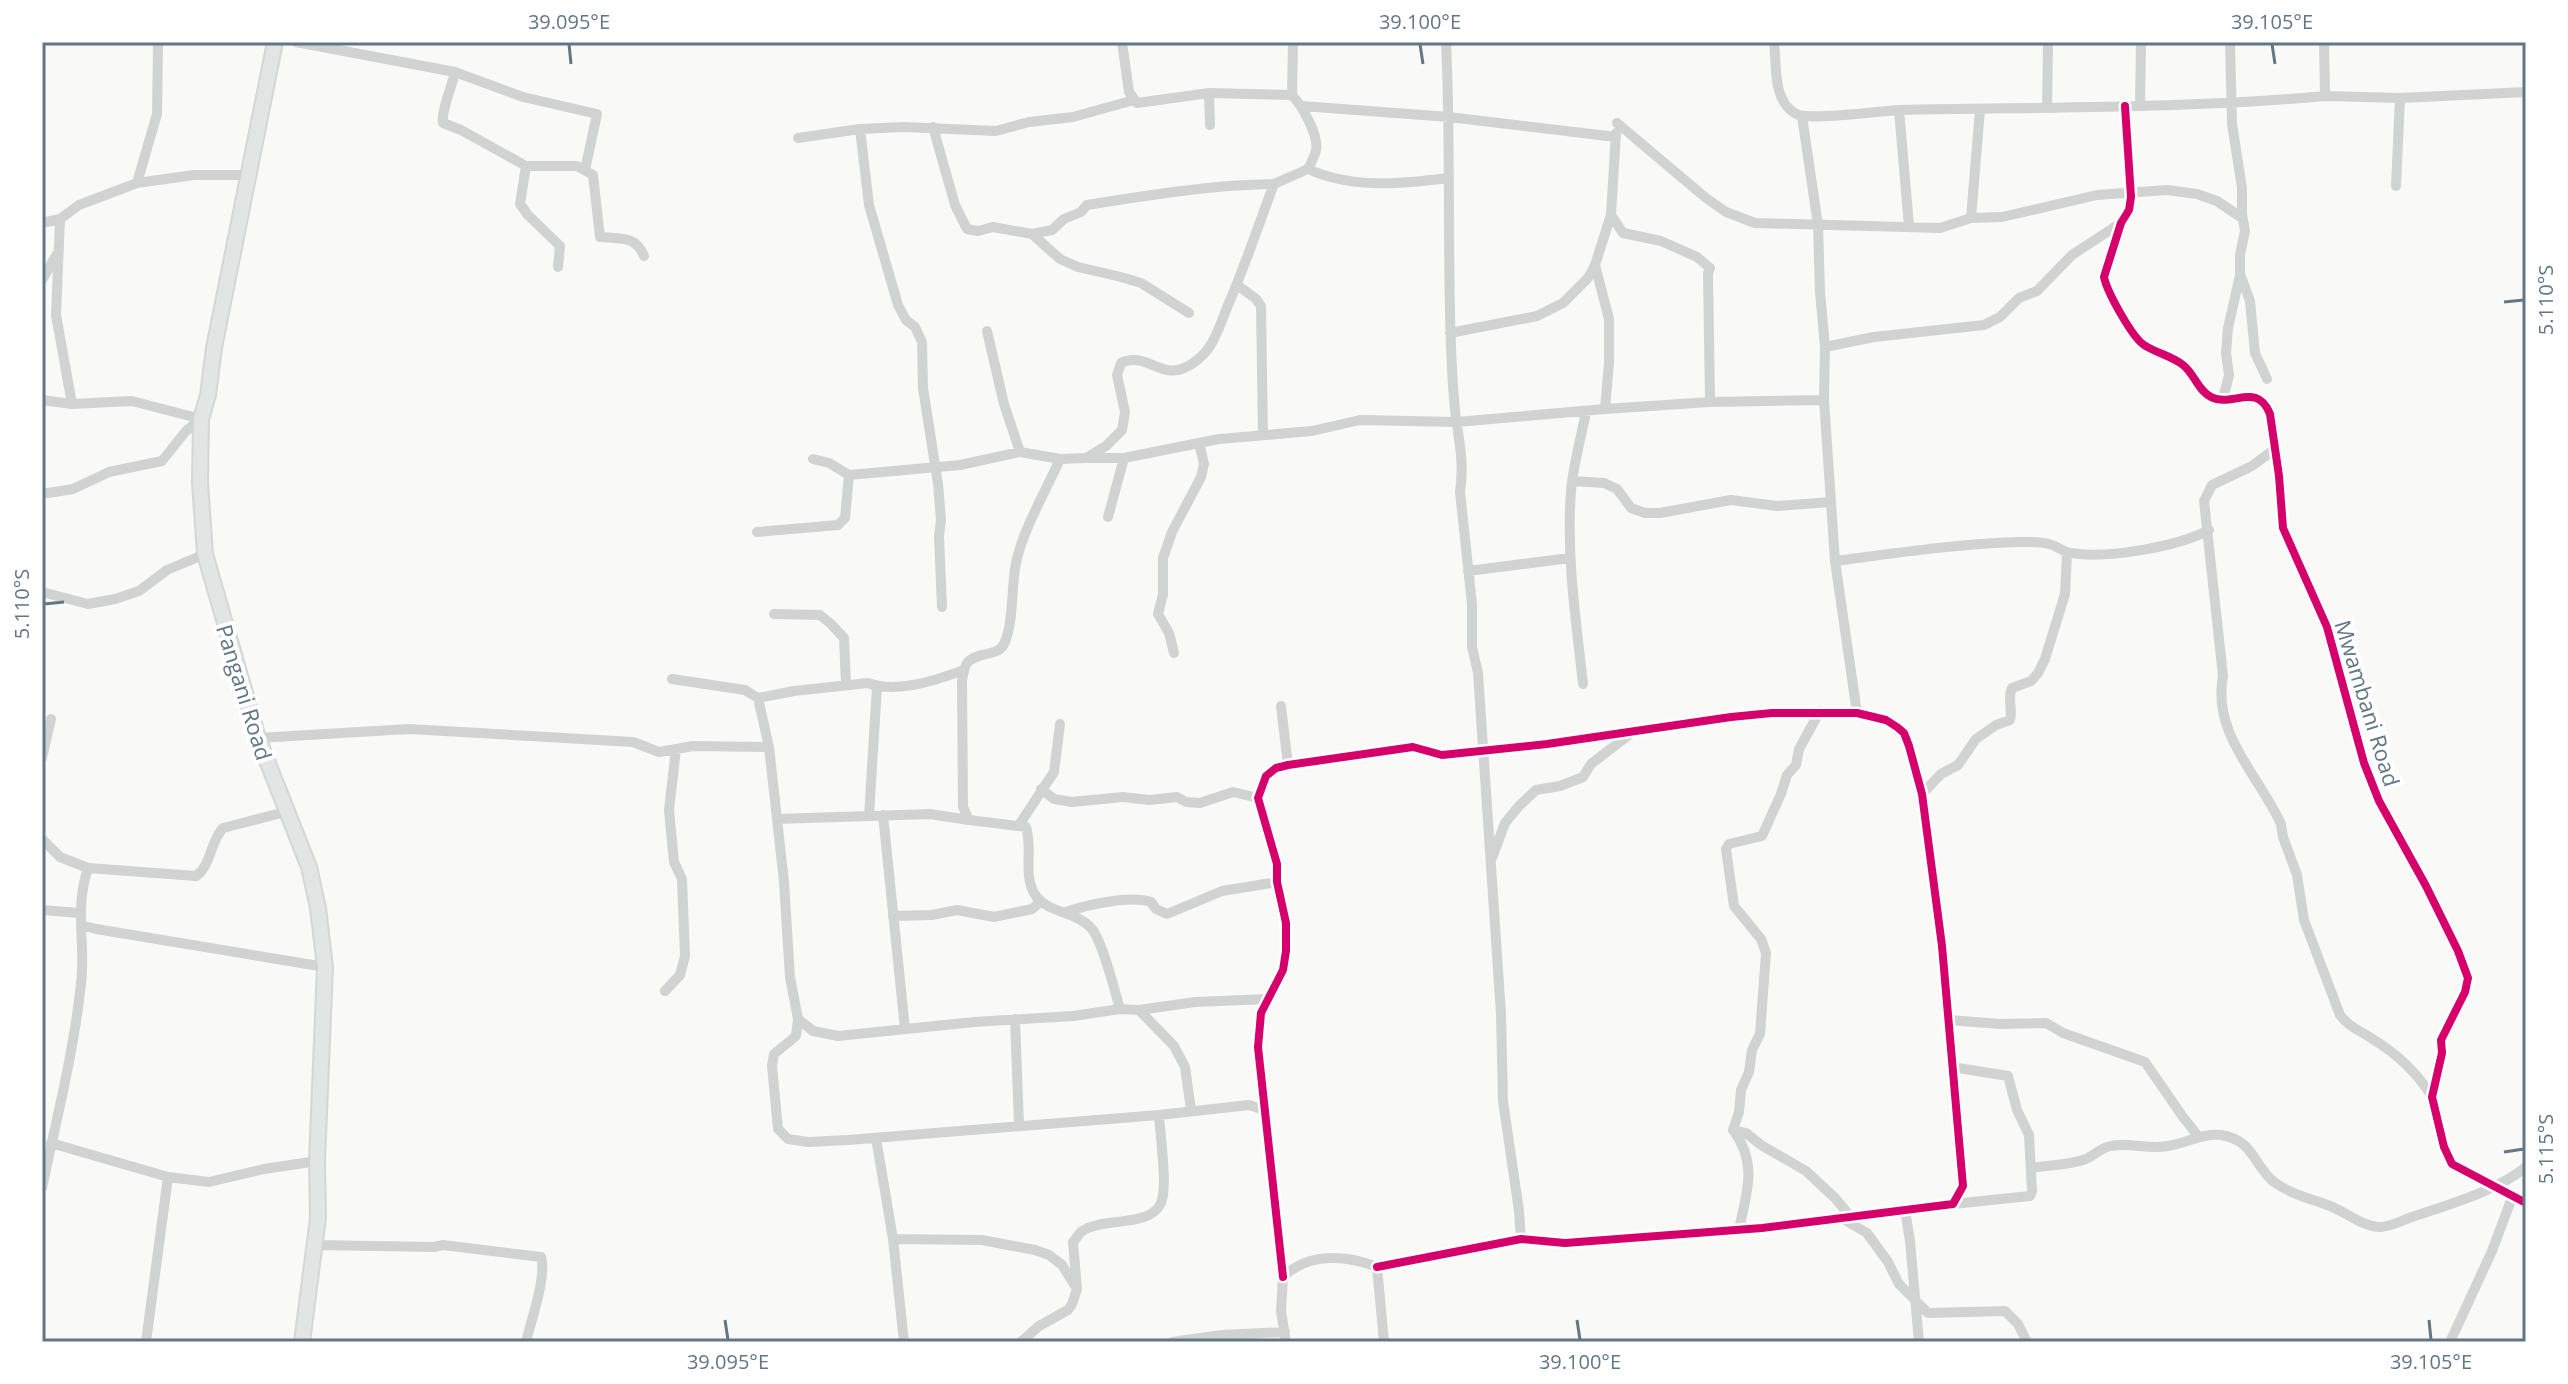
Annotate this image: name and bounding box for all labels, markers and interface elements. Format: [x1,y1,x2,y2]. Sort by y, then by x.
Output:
text: 39.095°E [528,8,610,35]
text: 39.100°E [1379,8,1461,35]
text: 39.105°E [2231,8,2313,35]
text: 5.110°S [2532,265,2559,335]
text: 5.110°S [8,569,35,639]
street label: Mwambani Road [2328,616,2408,790]
street label: Pangani Road [210,620,280,764]
text: 5.115°S [2532,1114,2559,1184]
text: 39.095°E [687,1348,769,1375]
text: 39.100°E [1539,1348,1621,1375]
text: 39.105°E [2390,1348,2472,1375]

